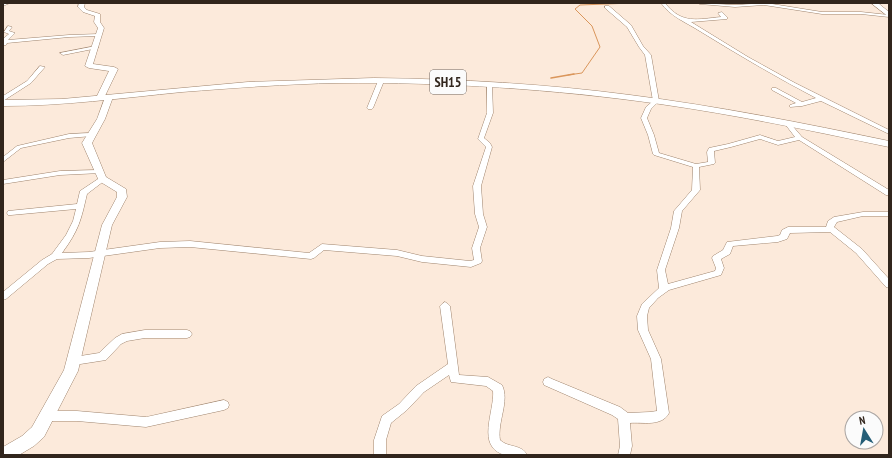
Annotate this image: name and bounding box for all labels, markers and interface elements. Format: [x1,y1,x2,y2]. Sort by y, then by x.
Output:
road number: SH15 [430,70,466,94]
north arrow [844,410,884,450]
text: N [858,413,866,428]

